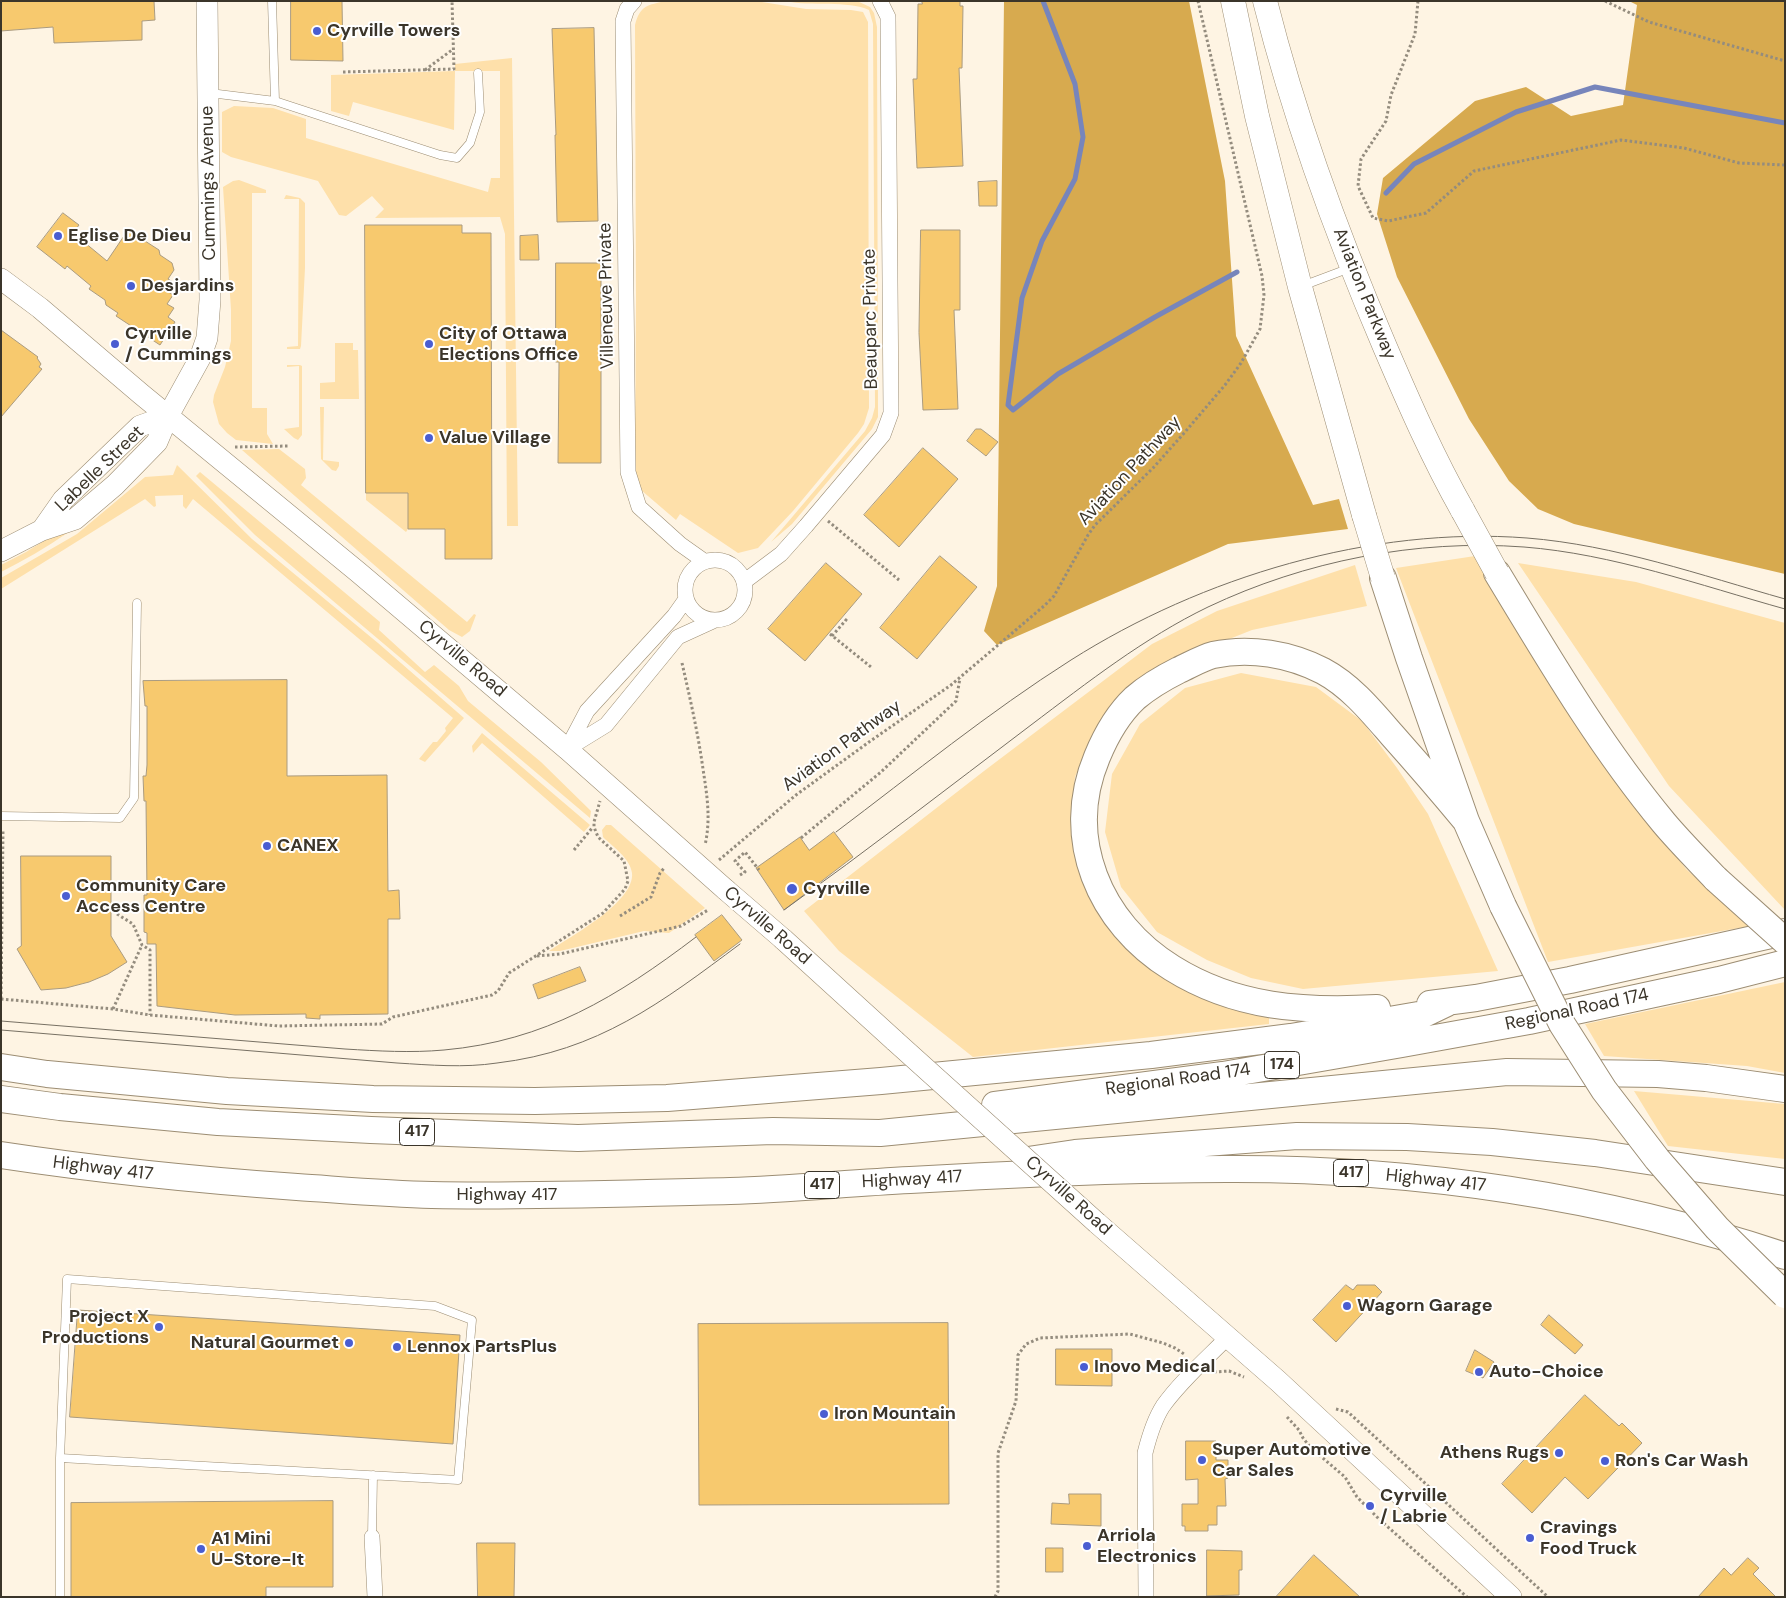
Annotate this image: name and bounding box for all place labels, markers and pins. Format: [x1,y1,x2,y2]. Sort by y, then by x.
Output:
place label: Cyrville Towers [327,20,460,42]
marker: Cyrville Towers [311,25,323,37]
place label: Eglise De Dieu [68,225,191,247]
marker: Eglise De Dieu [52,230,64,242]
place label: Desjardins [141,275,234,297]
marker: Desjardins [125,280,137,292]
place label: Cyrville / Cummings [125,323,232,366]
place label: City of Ottawa Elections Office [439,323,578,366]
marker: Cyrville / Cummings [109,338,121,350]
marker: City of Ottawa Elections Office [423,338,435,350]
place label: Value Village [439,427,551,449]
marker: Value Village [423,432,435,444]
place label: CANEX [277,835,339,857]
marker: CANEX [261,840,273,852]
place label: Community Care Access Centre [76,875,226,918]
place label: Cyrville [803,878,870,900]
marker: Cyrville [785,882,799,896]
marker: Community Care Access Centre [60,890,72,902]
place label: Wagorn Garage [1357,1295,1493,1317]
marker: Wagorn Garage [1341,1300,1353,1312]
place label: Project X Productions [42,1306,149,1348]
marker: Project X Productions [153,1321,165,1333]
place label: Natural Gourmet [191,1332,339,1354]
place label: Lennox PartsPlus [407,1336,557,1358]
marker: Natural Gourmet [343,1337,355,1349]
marker: Lennox PartsPlus [391,1341,403,1353]
place label: Inovo Medical [1094,1356,1215,1378]
marker: Inovo Medical [1078,1361,1090,1373]
place label: Auto-Choice [1489,1361,1604,1383]
marker: Auto-Choice [1473,1366,1485,1378]
place label: Iron Mountain [834,1403,956,1425]
marker: Iron Mountain [818,1408,830,1420]
place label: Super Automotive Car Sales [1212,1439,1371,1482]
place label: Athens Rugs [1440,1442,1549,1464]
marker: Athens Rugs [1553,1447,1565,1459]
place label: Ron's Car Wash [1615,1450,1748,1472]
marker: Super Automotive Car Sales [1196,1454,1208,1466]
marker: Ron's Car Wash [1599,1455,1611,1467]
place label: Cyrville / Labrie [1380,1485,1447,1528]
marker: Cyrville / Labrie [1364,1500,1376,1512]
place label: Cravings Food Truck [1540,1517,1637,1560]
place label: Arriola Electronics [1097,1525,1196,1568]
place label: A1 Mini U-Store-It [211,1528,304,1570]
marker: Cravings Food Truck [1524,1532,1536,1544]
marker: Arriola Electronics [1081,1540,1093,1552]
marker: A1 Mini U-Store-It [195,1543,207,1555]

